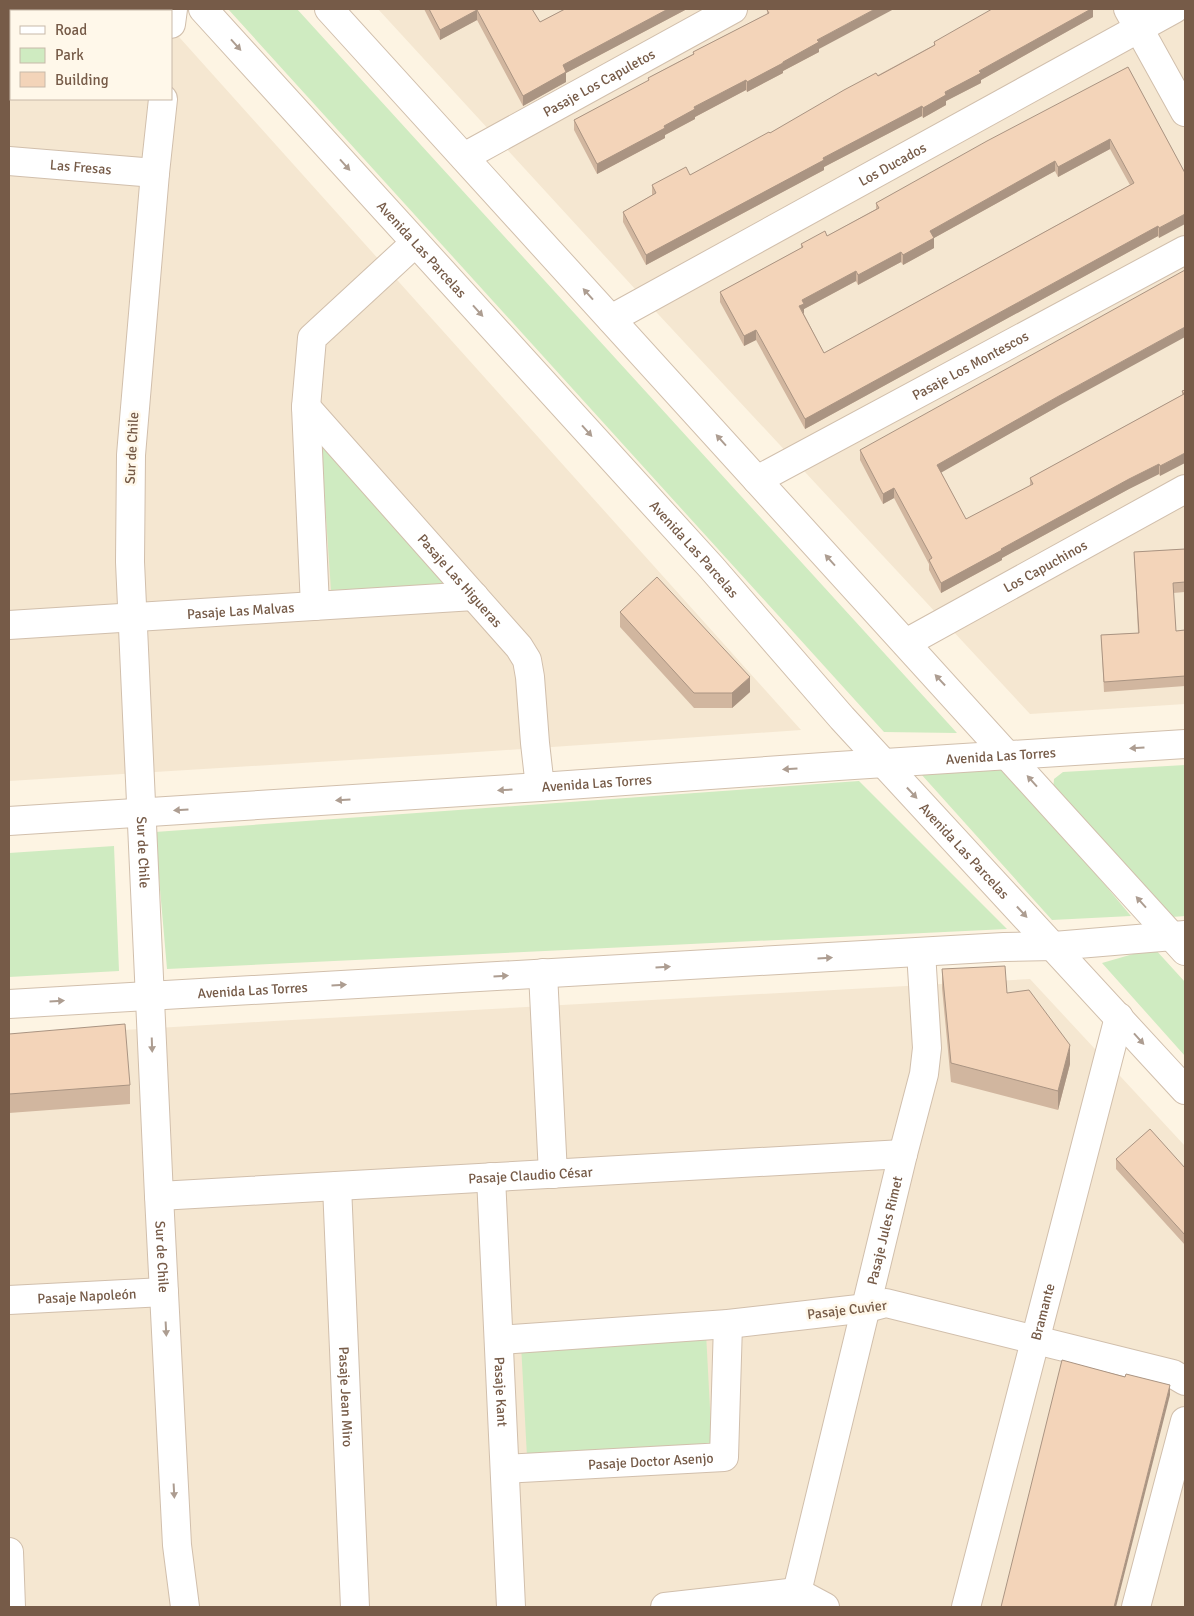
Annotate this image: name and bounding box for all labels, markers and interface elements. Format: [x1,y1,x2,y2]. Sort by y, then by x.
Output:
legend [10,10,172,100]
text: Road [55,21,87,39]
one-way arrow [230,38,241,51]
street label: Pasaje Los Capuletos [540,45,658,120]
text: Park [55,46,84,64]
text: Building [55,71,109,89]
street label: Los Ducados [855,139,929,190]
street label: Las Fresas [49,156,112,178]
one-way arrow [339,159,351,171]
street label: Avenida Las Parcelas [374,198,470,301]
one-way arrow [582,288,594,300]
one-way arrow [472,305,484,317]
street label: Pasaje Los Montescos [909,327,1031,404]
street label: Sur de Chile [122,412,142,484]
one-way arrow [581,425,593,437]
one-way arrow [715,435,727,447]
street label: Avenida Las Parcelas [646,497,742,601]
street label: Pasaje Las Higueras [414,530,506,631]
street label: Los Capuchinos [1000,536,1090,596]
one-way arrow [824,555,836,567]
street label: Pasaje Las Malvas [186,599,295,622]
one-way arrow [934,674,945,687]
street label: Avenida Las Torres [945,744,1056,768]
one-way arrow [1128,744,1144,752]
one-way arrow [781,766,797,774]
street label: Avenida Las Torres [541,771,652,795]
one-way arrow [1026,776,1038,788]
one-way arrow [497,786,513,794]
one-way arrow [906,787,918,799]
one-way arrow [335,796,351,804]
street label: Avenida Las Parcelas [916,799,1013,902]
one-way arrow [173,807,189,815]
street label: Sur de Chile [133,816,153,889]
one-way arrow [1135,896,1147,908]
one-way arrow [1016,906,1028,918]
one-way arrow [818,953,834,961]
one-way arrow [655,962,671,970]
one-way arrow [493,971,509,979]
street label: Avenida Las Torres [197,978,308,1002]
one-way arrow [331,980,347,988]
one-way arrow [50,997,66,1005]
one-way arrow [1133,1033,1145,1045]
one-way arrow [149,1037,157,1053]
street label: Pasaje Claudio César [468,1163,594,1187]
street label: Pasaje Jules Rimet [863,1174,906,1287]
street label: Sur de Chile [152,1220,172,1293]
street label: Bramante [1027,1281,1058,1342]
street label: Pasaje Napoleón [37,1285,137,1307]
street label: Pasaje Cuvier [806,1297,889,1323]
one-way arrow [162,1321,170,1337]
street label: Pasaje Jean Miro [335,1346,357,1447]
street label: Pasaje Kant [491,1356,511,1427]
street label: Pasaje Doctor Asenjo [587,1449,714,1473]
one-way arrow [171,1484,179,1500]

